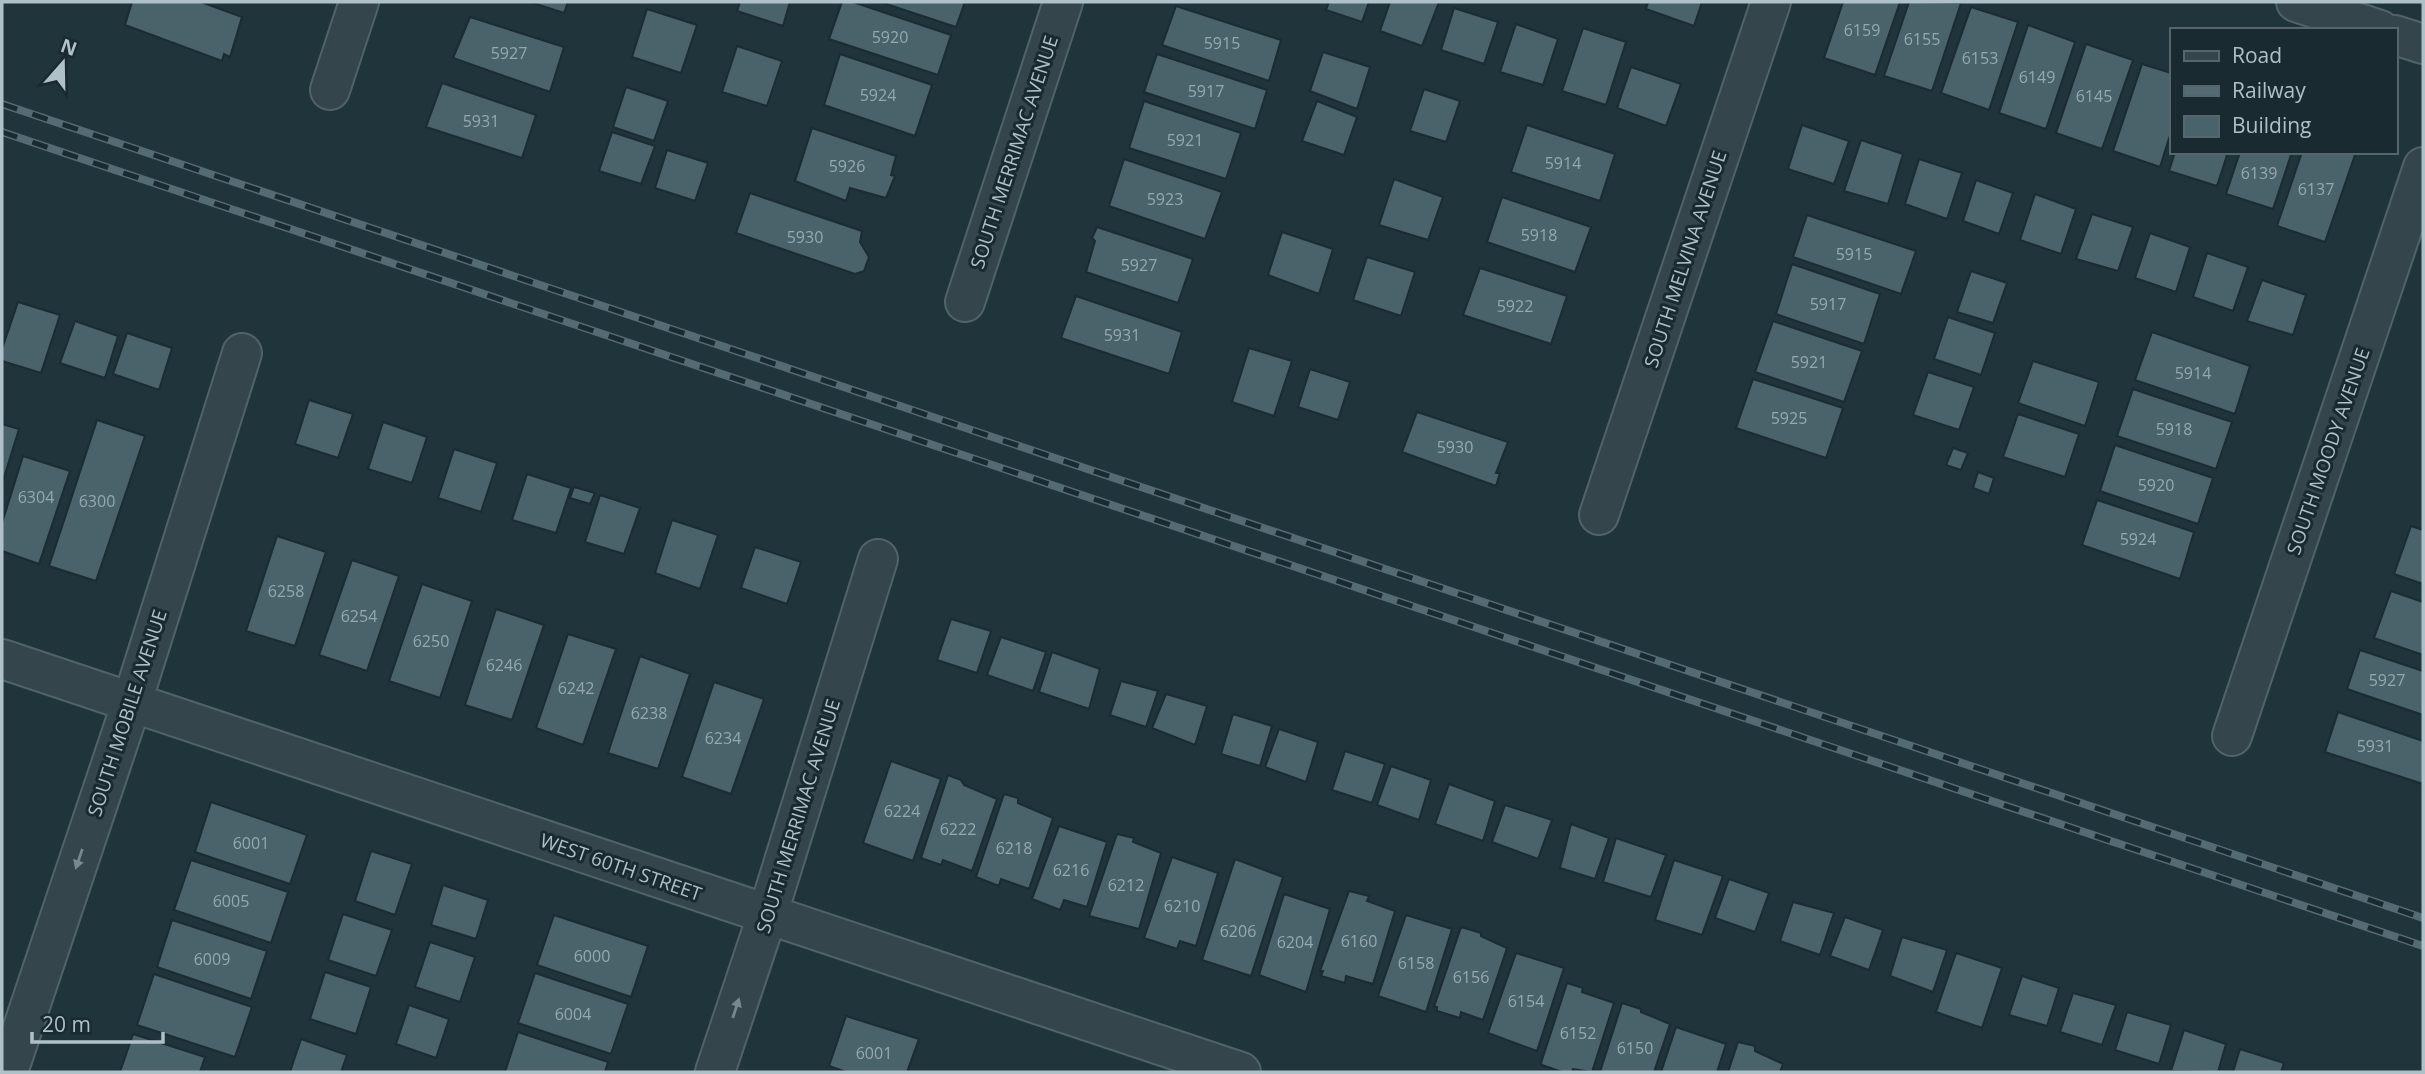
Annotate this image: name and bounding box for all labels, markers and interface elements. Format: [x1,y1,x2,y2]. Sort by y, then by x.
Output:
house number: 6159 [1844,19,1880,41]
house number: 5920 [872,26,908,48]
north arrow [28,28,98,98]
house number: 6155 [1904,28,1940,50]
legend [2170,28,2397,154]
text: N [57,32,81,62]
street label: SOUTH MERRIMAC AVENUE [964,32,1064,272]
house number: 5915 [1204,32,1240,54]
text: Road [2232,41,2282,69]
house number: 5927 [491,42,527,64]
house number: 6153 [1962,47,1998,69]
house number: 6149 [2019,66,2055,88]
text: Railway [2232,76,2306,104]
house number: 5917 [1188,80,1224,102]
house number: 5924 [860,84,896,106]
house number: 6145 [2076,85,2112,107]
house number: 5931 [463,110,499,132]
text: Building [2232,111,2311,139]
house number: 5921 [1167,129,1203,151]
street label: SOUTH MELVINA AVENUE [1638,147,1732,371]
house number: 5914 [1545,152,1581,174]
house number: 5926 [829,155,865,177]
house number: 6139 [2241,162,2277,184]
house number: 6137 [2298,178,2334,200]
house number: 5923 [1147,188,1183,210]
house number: 5918 [1521,224,1557,246]
house number: 5930 [787,226,823,248]
house number: 5915 [1836,243,1872,265]
house number: 5927 [1121,254,1157,276]
house number: 5917 [1810,293,1846,315]
house number: 5922 [1497,295,1533,317]
house number: 5931 [1104,324,1140,346]
street label: SOUTH MOODY AVENUE [2280,344,2376,558]
house number: 5921 [1791,351,1827,373]
house number: 5914 [2175,362,2211,384]
house number: 5925 [1771,407,1807,429]
house number: 5918 [2156,418,2192,440]
house number: 5930 [1437,436,1473,458]
house number: 5920 [2138,474,2174,496]
house number: 6304 [18,486,54,508]
house number: 6300 [79,490,115,512]
house number: 5924 [2120,528,2156,550]
house number: 6258 [268,580,304,602]
house number: 6254 [341,605,377,627]
street label: SOUTH MOBILE AVENUE [81,606,173,820]
house number: 6250 [413,630,449,652]
house number: 6246 [486,654,522,676]
house number: 5927 [2369,669,2405,691]
house number: 6242 [558,677,594,699]
street label: SOUTH MERRIMAC AVENUE [750,696,846,936]
house number: 6238 [631,702,667,724]
house number: 6234 [705,727,741,749]
house number: 5931 [2357,735,2393,757]
house number: 6224 [884,800,920,822]
house number: 6222 [940,818,976,840]
street label: WEST 60TH STREET [537,827,706,907]
house number: 6001 [233,832,269,854]
house number: 6218 [996,837,1032,859]
one-way arrow [73,849,84,870]
house number: 6216 [1053,859,1089,881]
house number: 6212 [1108,874,1144,896]
house number: 6005 [213,890,249,912]
house number: 6210 [1164,895,1200,917]
house number: 6206 [1220,920,1256,942]
house number: 6160 [1341,930,1377,952]
house number: 6204 [1277,931,1313,953]
house number: 6000 [574,945,610,967]
house number: 6009 [194,948,230,970]
house number: 6158 [1398,952,1434,974]
house number: 6156 [1453,966,1489,988]
house number: 6154 [1508,990,1544,1012]
one-way arrow [731,997,742,1018]
scale bar [32,1000,163,1044]
house number: 6004 [555,1003,591,1025]
text: 20 m [42,1010,91,1038]
house number: 6152 [1560,1022,1596,1044]
house number: 6150 [1617,1037,1653,1059]
house number: 6001 [856,1042,892,1064]

